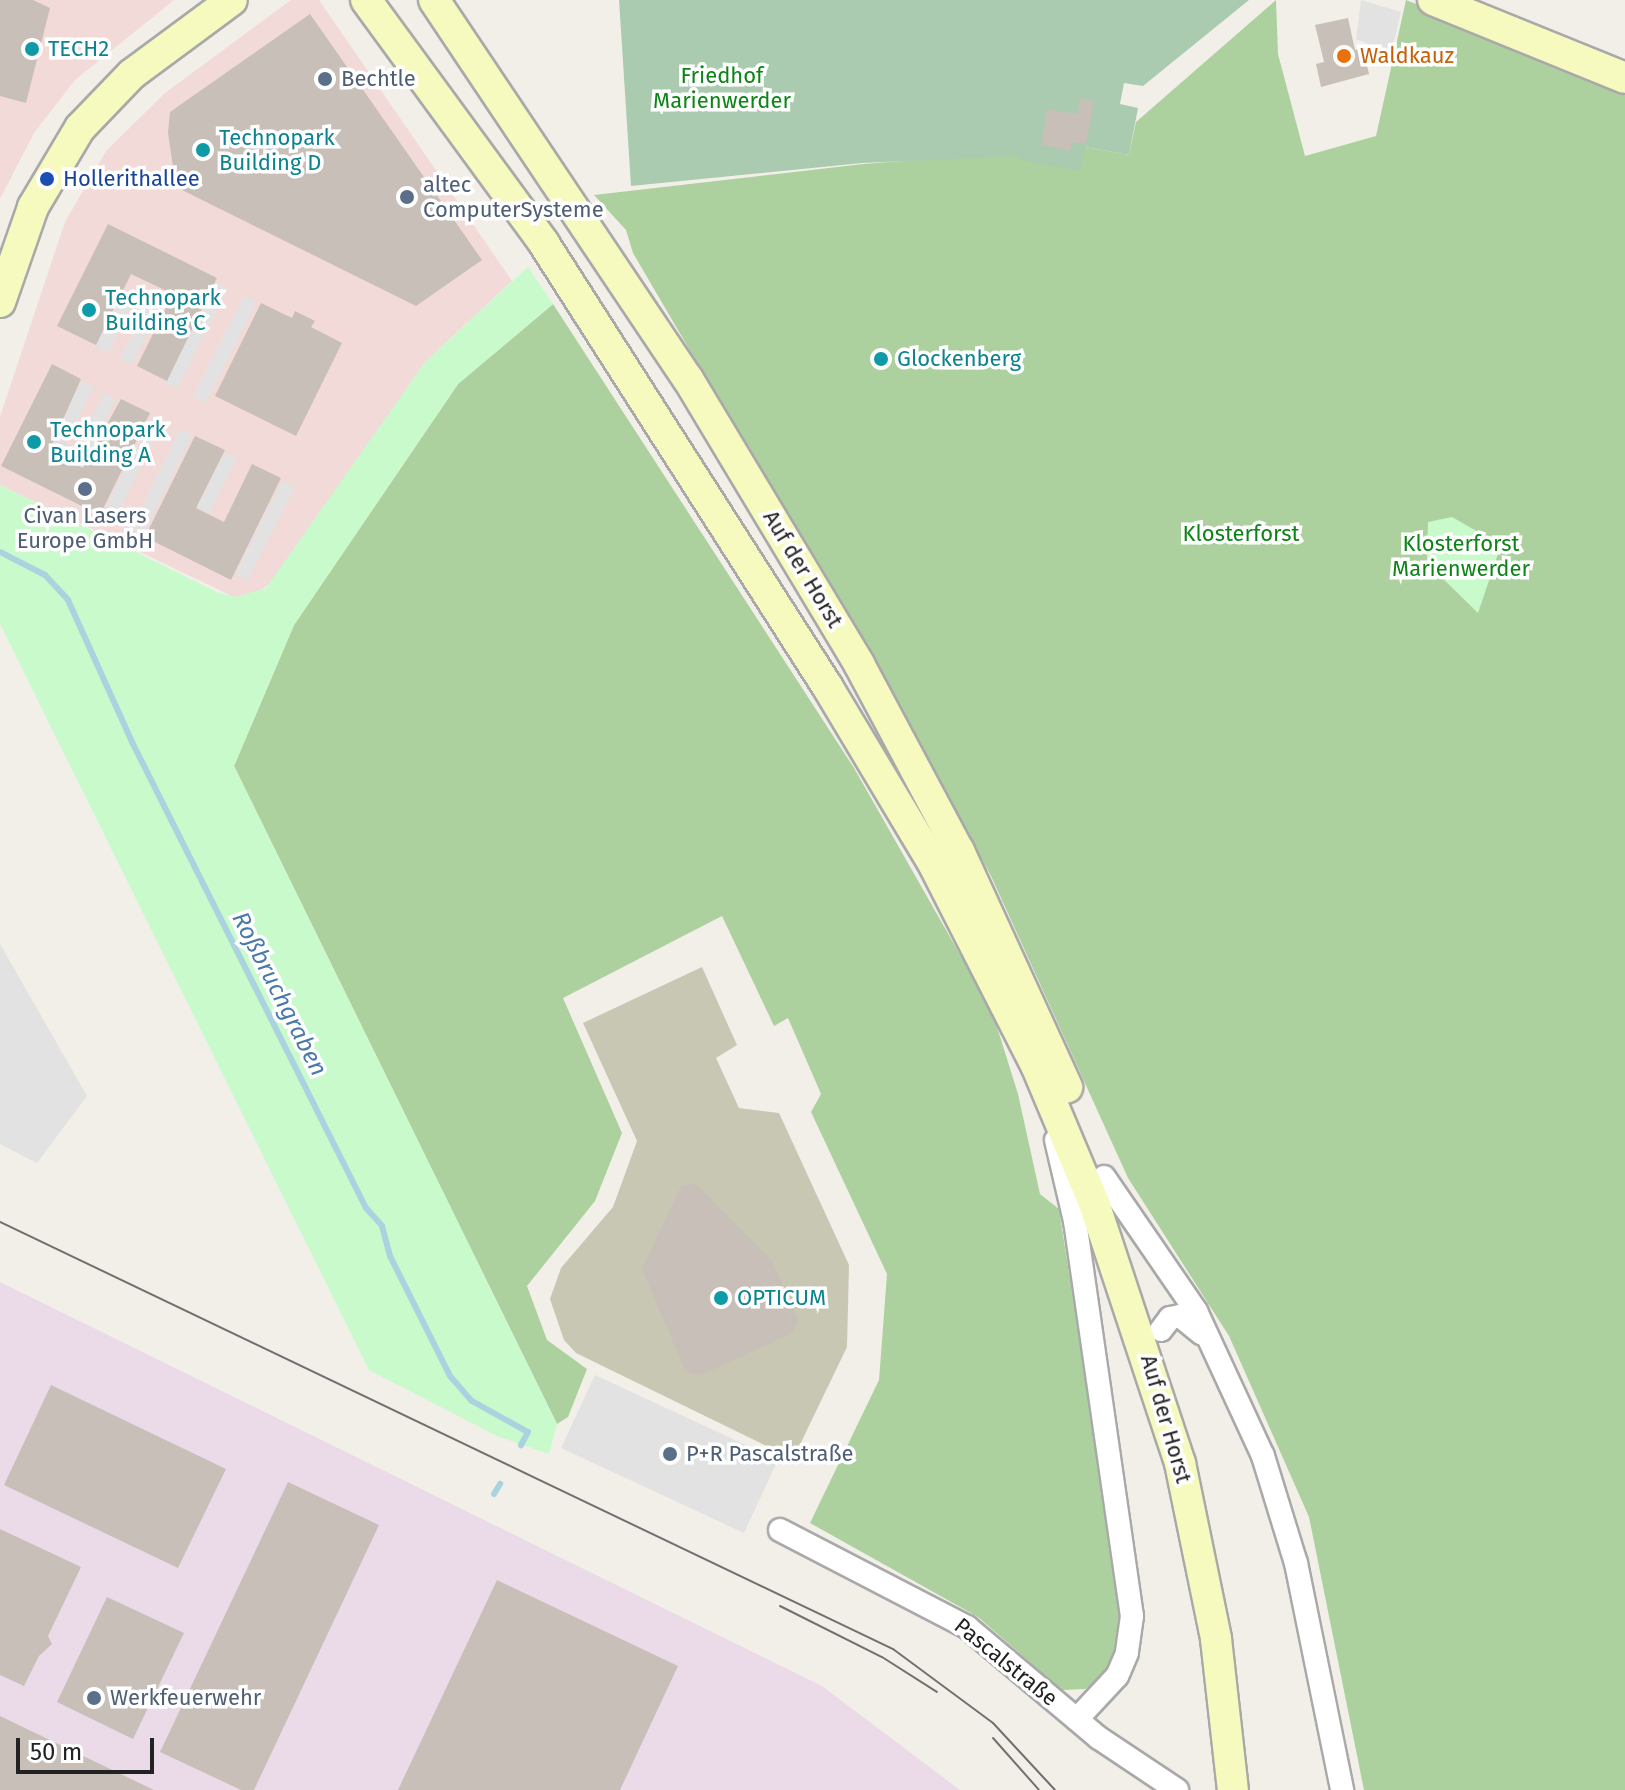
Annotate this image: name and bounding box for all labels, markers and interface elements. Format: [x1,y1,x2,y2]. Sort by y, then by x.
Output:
place label: TECH2 [48,36,109,62]
marker: TECH2 [23,40,41,58]
place label: Waldkauz [1360,43,1454,69]
marker: Waldkauz [1335,47,1353,65]
park label: Friedhof Marienwerder [653,62,791,114]
place label: Bechtle [341,66,416,92]
marker: Bechtle [316,70,334,88]
place label: Technopark Building D [219,124,335,176]
marker: Technopark Building D [194,141,212,159]
place label: Hollerithallee [63,166,200,192]
marker: Hollerithallee [38,170,56,188]
place label: altec ComputerSysteme [423,171,604,222]
marker: altec ComputerSysteme [398,188,416,206]
place label: Technopark Building C [105,284,221,336]
marker: Technopark Building C [80,301,98,319]
place label: Glockenberg [897,346,1021,372]
marker: Glockenberg [872,350,890,368]
place label: Technopark Building A [50,416,166,468]
marker: Technopark Building A [25,433,43,451]
marker: Civan Lasers Europe GmbH [76,480,94,498]
place label: Civan Lasers Europe GmbH [17,502,153,554]
street label: Auf der Horst [758,506,848,632]
park label: Klosterforst [1183,521,1299,547]
park label: Klosterforst Marienwerder [1392,530,1530,582]
water label: Roßbruchgraben [225,907,333,1081]
place label: OPTICUM [737,1285,826,1311]
marker: OPTICUM [712,1289,730,1307]
street label: Auf der Horst [1135,1352,1197,1486]
place label: P+R Pascalstraße [686,1441,854,1467]
marker: P+R Pascalstraße [661,1445,679,1463]
street label: Pascalstraße [949,1612,1063,1712]
place label: Werkfeuerwehr [110,1685,261,1711]
marker: Werkfeuerwehr [85,1689,103,1707]
scale bar [20,1722,158,1772]
text: 50 m [30,1738,82,1766]

